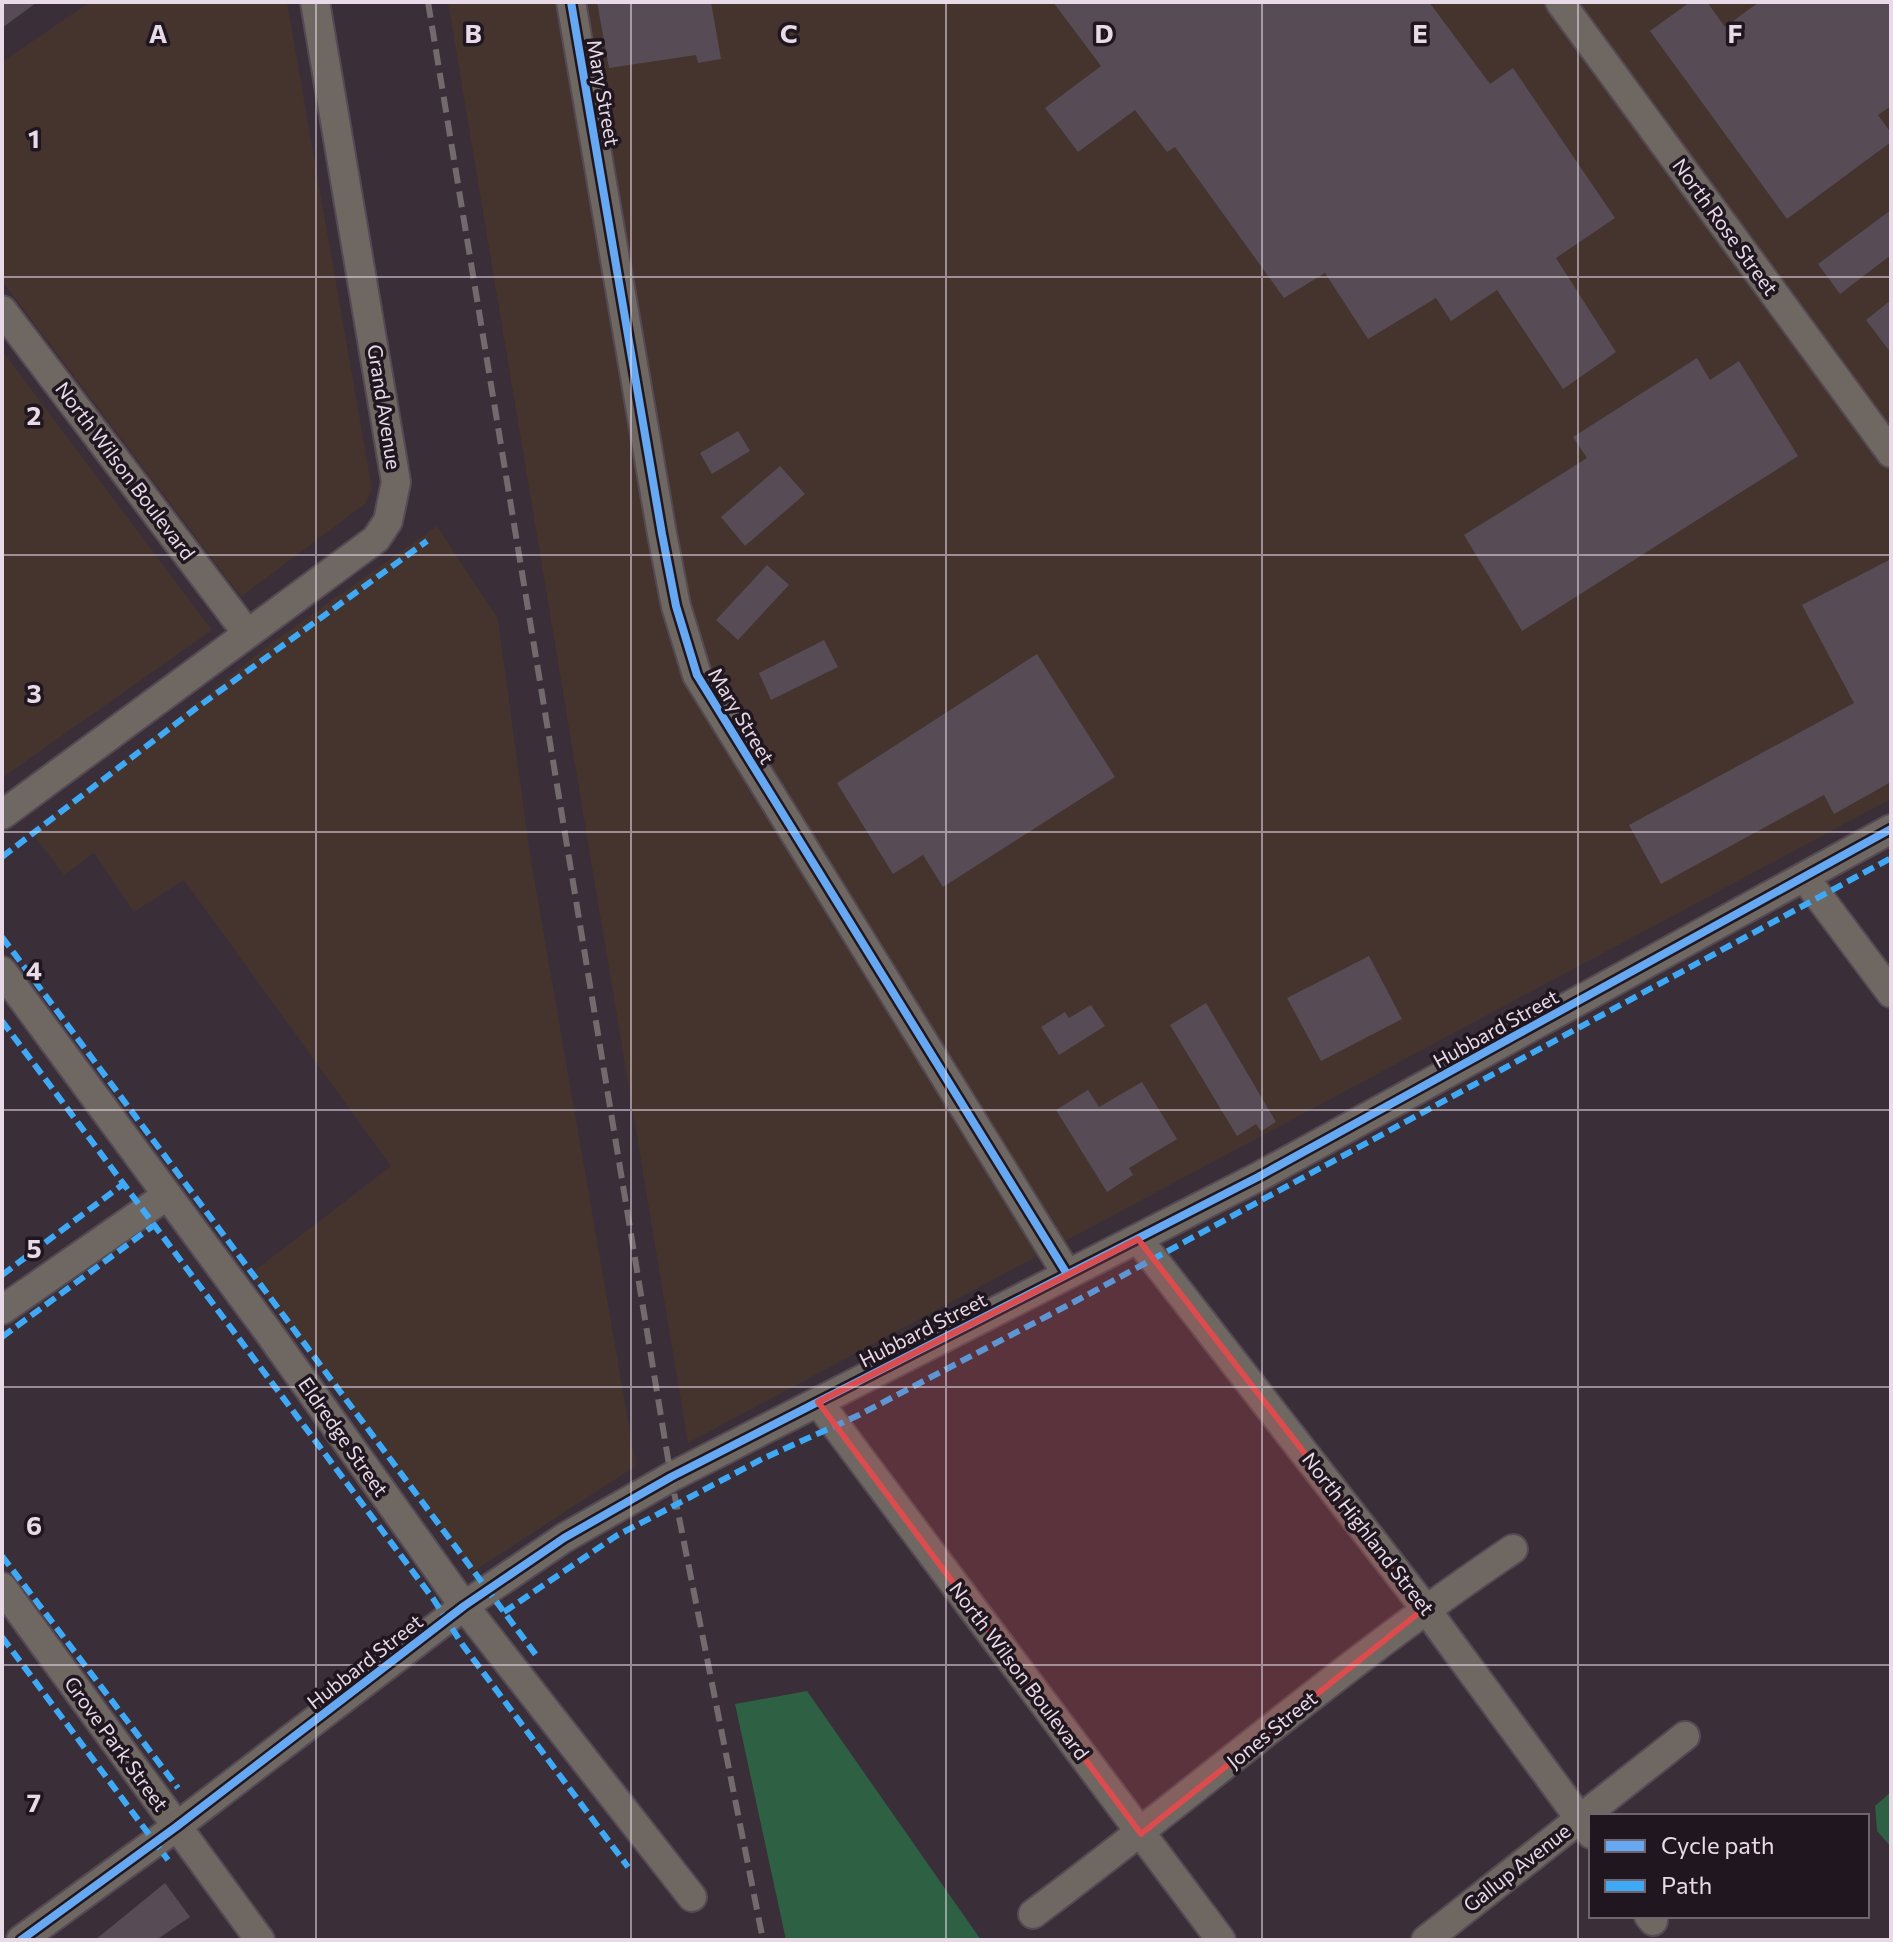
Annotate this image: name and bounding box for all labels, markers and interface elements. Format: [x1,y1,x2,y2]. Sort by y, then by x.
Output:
text: A [149,17,168,48]
text: B [464,17,482,48]
text: C [780,17,798,48]
text: D [1094,17,1114,48]
text: E [1412,17,1428,48]
text: F [1727,17,1743,48]
street label: Mary Street [583,38,625,148]
text: 1 [28,122,40,153]
street label: North Rose Street [1668,153,1783,299]
street label: Grand Avenue [363,343,407,471]
street label: North Wilson Boulevard [51,377,201,564]
text: 2 [27,399,41,430]
street label: Mary Street [704,663,780,768]
text: 3 [26,677,42,708]
text: 4 [26,954,42,985]
street label: Hubbard Street [1429,984,1562,1073]
text: 5 [26,1232,42,1263]
street label: Hubbard Street [855,1287,990,1372]
street label: Eldredge Street [294,1372,394,1501]
street label: North Highland Street [1298,1447,1440,1620]
text: 6 [26,1509,42,1540]
street label: North Wilson Boulevard [945,1577,1095,1764]
street label: Hubbard Street [302,1609,427,1714]
street label: Grove Park Street [60,1671,174,1815]
street label: Jones Street [1221,1686,1321,1773]
text: 7 [27,1786,41,1817]
legend [1589,1814,1869,1918]
street label: Gallup Avenue [1458,1818,1575,1916]
text: Cycle path [1661,1830,1775,1859]
text: Path [1661,1870,1712,1899]

